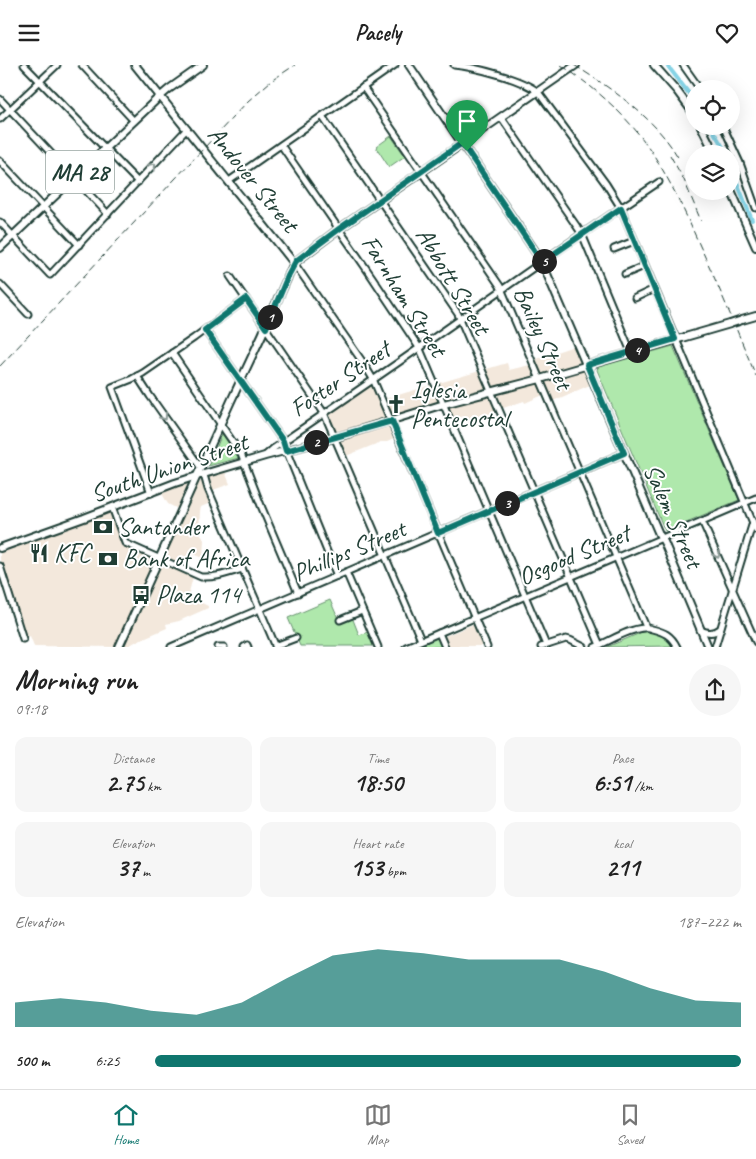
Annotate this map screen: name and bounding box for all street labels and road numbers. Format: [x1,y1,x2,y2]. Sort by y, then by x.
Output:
street label: Andover Street [200,119,307,241]
road number: MA 28 [46,150,114,193]
street label: Abbott Street [408,221,499,343]
street label: Farnham Street [354,229,455,365]
street label: Bailey Street [506,281,581,397]
street label: Foster Street [284,332,399,424]
street label: South Union Street [86,425,254,510]
street label: Salem Street [636,459,711,575]
street label: Phillips Street [288,512,413,589]
street label: Osgood Street [513,516,638,593]

